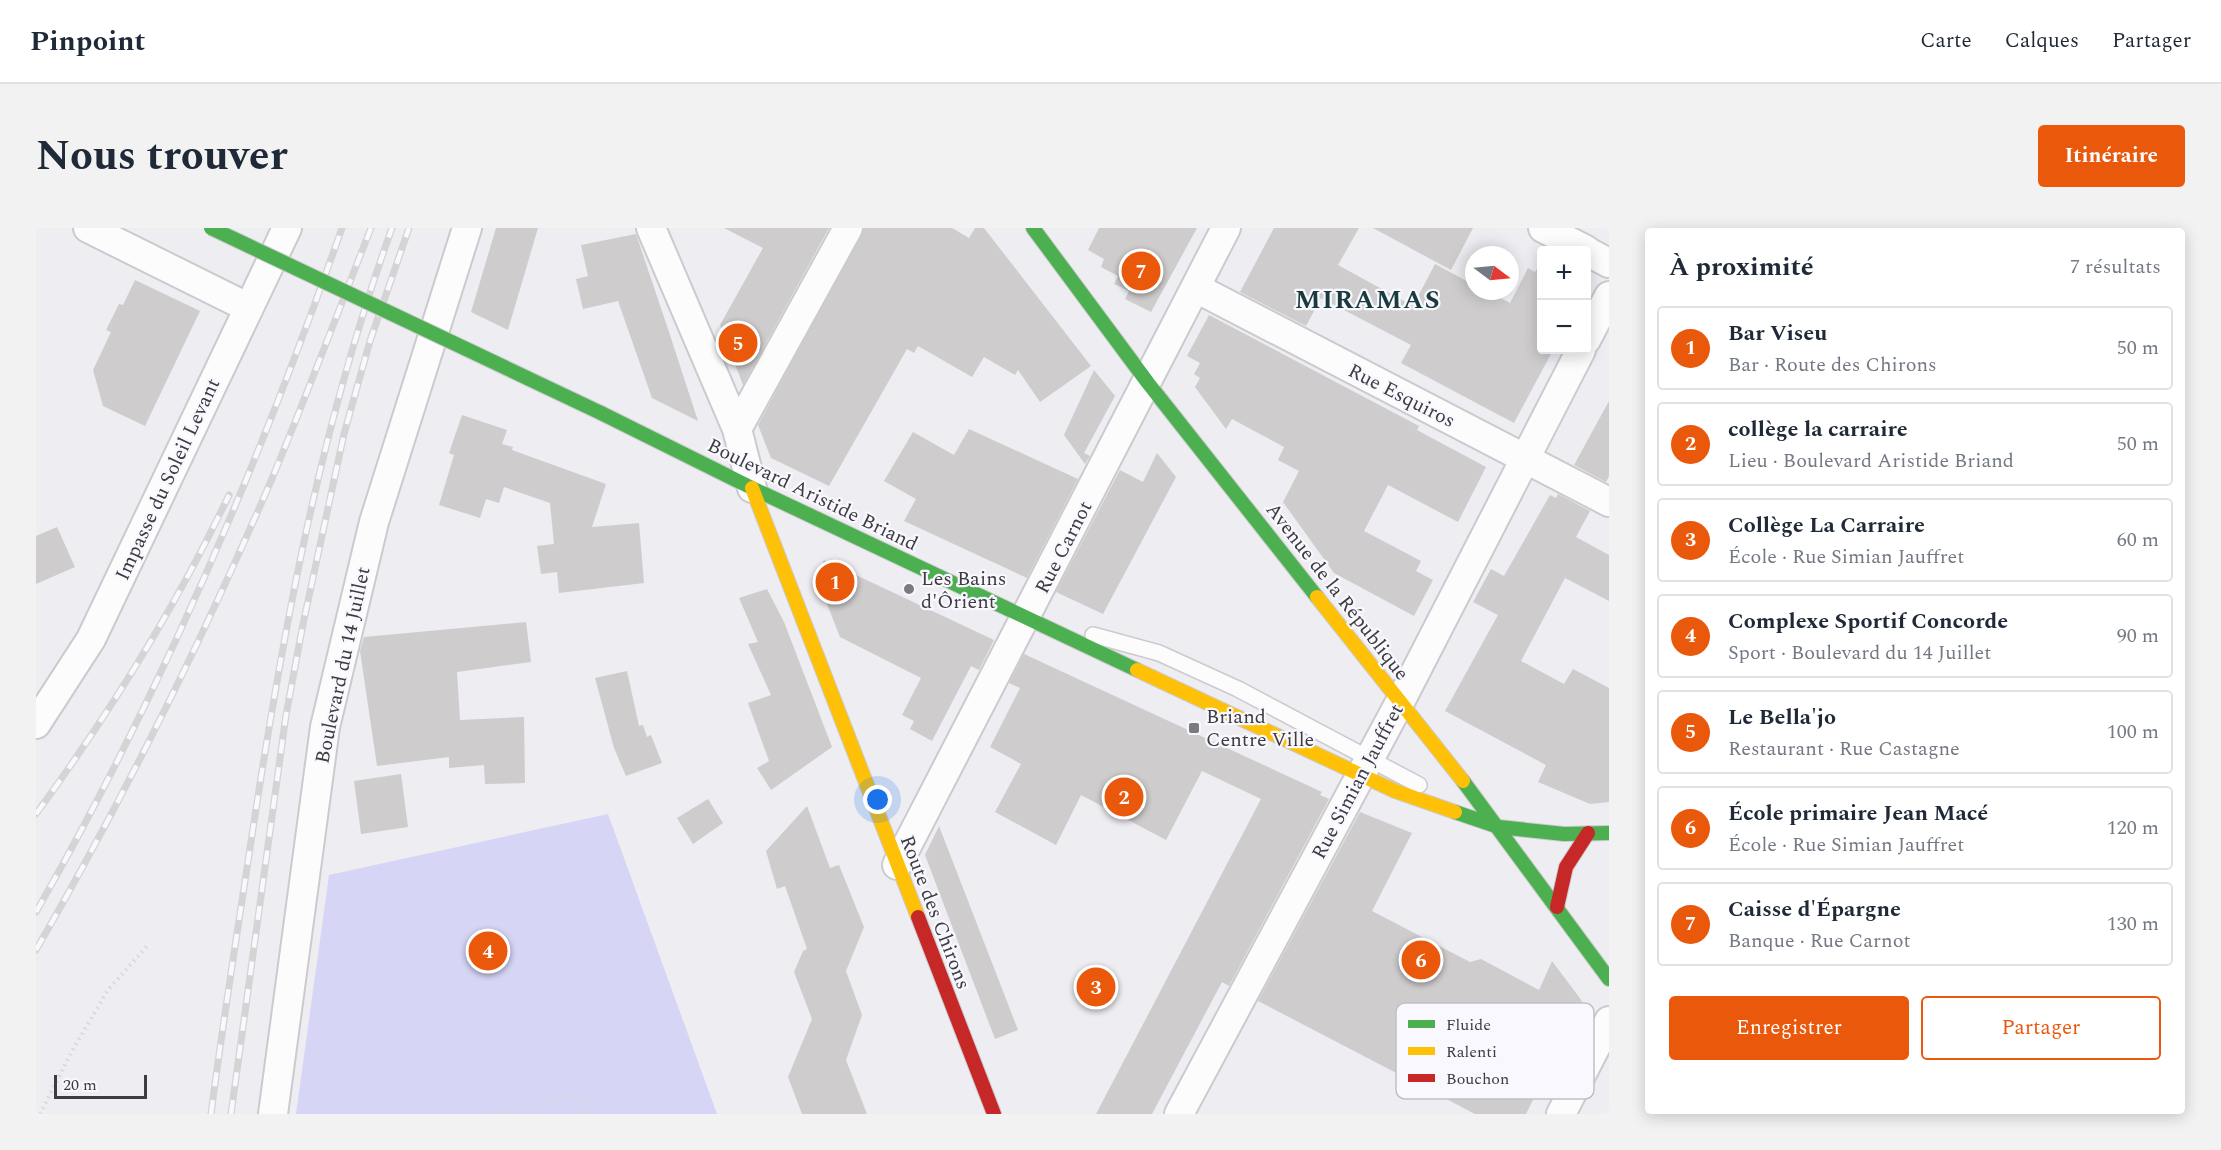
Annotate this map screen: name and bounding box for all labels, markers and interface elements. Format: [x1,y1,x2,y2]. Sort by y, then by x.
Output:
text: Pinpoint [30,20,145,63]
text: Carte [1920,25,1972,57]
text: Calques [2005,25,2079,57]
text: Partager [2112,25,2191,57]
text: Nous trouver [36,125,288,188]
button: Itinéraire [2038,125,2185,187]
north arrow [1465,246,1519,300]
map controls [1537,246,1591,354]
button: + [1537,246,1591,300]
text: À proximité [1669,247,1814,287]
pin: 7 [1122,248,1160,294]
text: 7 résultats [2070,252,2161,282]
district label: MIRAMAS [1295,280,1441,320]
button: − [1537,300,1591,354]
text: Bar Viseu [1728,317,1827,350]
pin: 5 [718,320,758,366]
text: 1 [1685,333,1696,363]
text: 50 m [2117,333,2159,363]
text: Bar · Route des Chirons [1728,350,1937,380]
street label: Rue Esquiros [1343,356,1460,436]
street label: Impasse du Soleil Levant [108,373,228,586]
text: collège la carraire [1728,413,1908,446]
text: 2 [1685,429,1696,459]
text: 50 m [2117,429,2159,459]
street label: Boulevard Aristide Briand [702,431,923,559]
text: Lieu · Boulevard Aristide Briand [1728,446,2014,476]
street label: Rue Carnot [1028,496,1100,599]
street label: Avenue de la République [1258,496,1416,687]
text: Collège La Carraire [1728,509,1925,542]
text: 3 [1685,525,1696,555]
text: 60 m [2117,525,2159,555]
text: École · Rue Simian Jauffret [1728,542,1964,572]
pin: 1 [816,560,854,604]
street label: Boulevard du 14 Juillet [307,564,378,766]
place label: Les Bains d'Ôrient [921,564,1006,617]
marker: Les Bains d'Ôrient [902,582,916,596]
text: Complexe Sportif Concorde [1728,605,2008,638]
text: 4 [1685,621,1696,651]
text: 90 m [2117,621,2159,651]
text: Sport · Boulevard du 14 Juillet [1728,638,1991,668]
street label: Rue Simian Jauffret [1304,698,1412,865]
text: Le Bella'jo [1728,701,1836,734]
place label: Briand Centre Ville [1206,702,1314,755]
text: 5 [1685,717,1696,747]
text: 100 m [2107,717,2159,747]
marker: Briand Centre Ville [1187,721,1201,735]
text: Restaurant · Rue Castagne [1728,734,1960,764]
pin: 2 [1104,774,1144,820]
your location [863,785,892,814]
text: École primaire Jean Macé [1728,797,1988,830]
text: 6 [1685,813,1696,843]
text: 120 m [2107,813,2159,843]
text: École · Rue Simian Jauffret [1728,830,1964,860]
street label: Route des Chirons [892,831,978,994]
text: Caisse d'Épargne [1728,893,1901,926]
text: 7 [1685,909,1696,939]
text: 130 m [2107,909,2159,939]
text: Banque · Rue Carnot [1728,926,1911,956]
pin: 4 [468,928,508,974]
pin: 6 [1402,938,1440,982]
pin: 3 [1076,964,1116,1010]
button: Enregistrer [1669,996,1909,1060]
button: Partager [1921,996,2161,1060]
legend [1396,1003,1594,1099]
text: Fluide [1446,1013,1491,1037]
text: Ralenti [1446,1040,1497,1064]
text: Bouchon [1446,1067,1509,1091]
scale bar [54,1072,147,1100]
text: 20 m [63,1073,97,1097]

